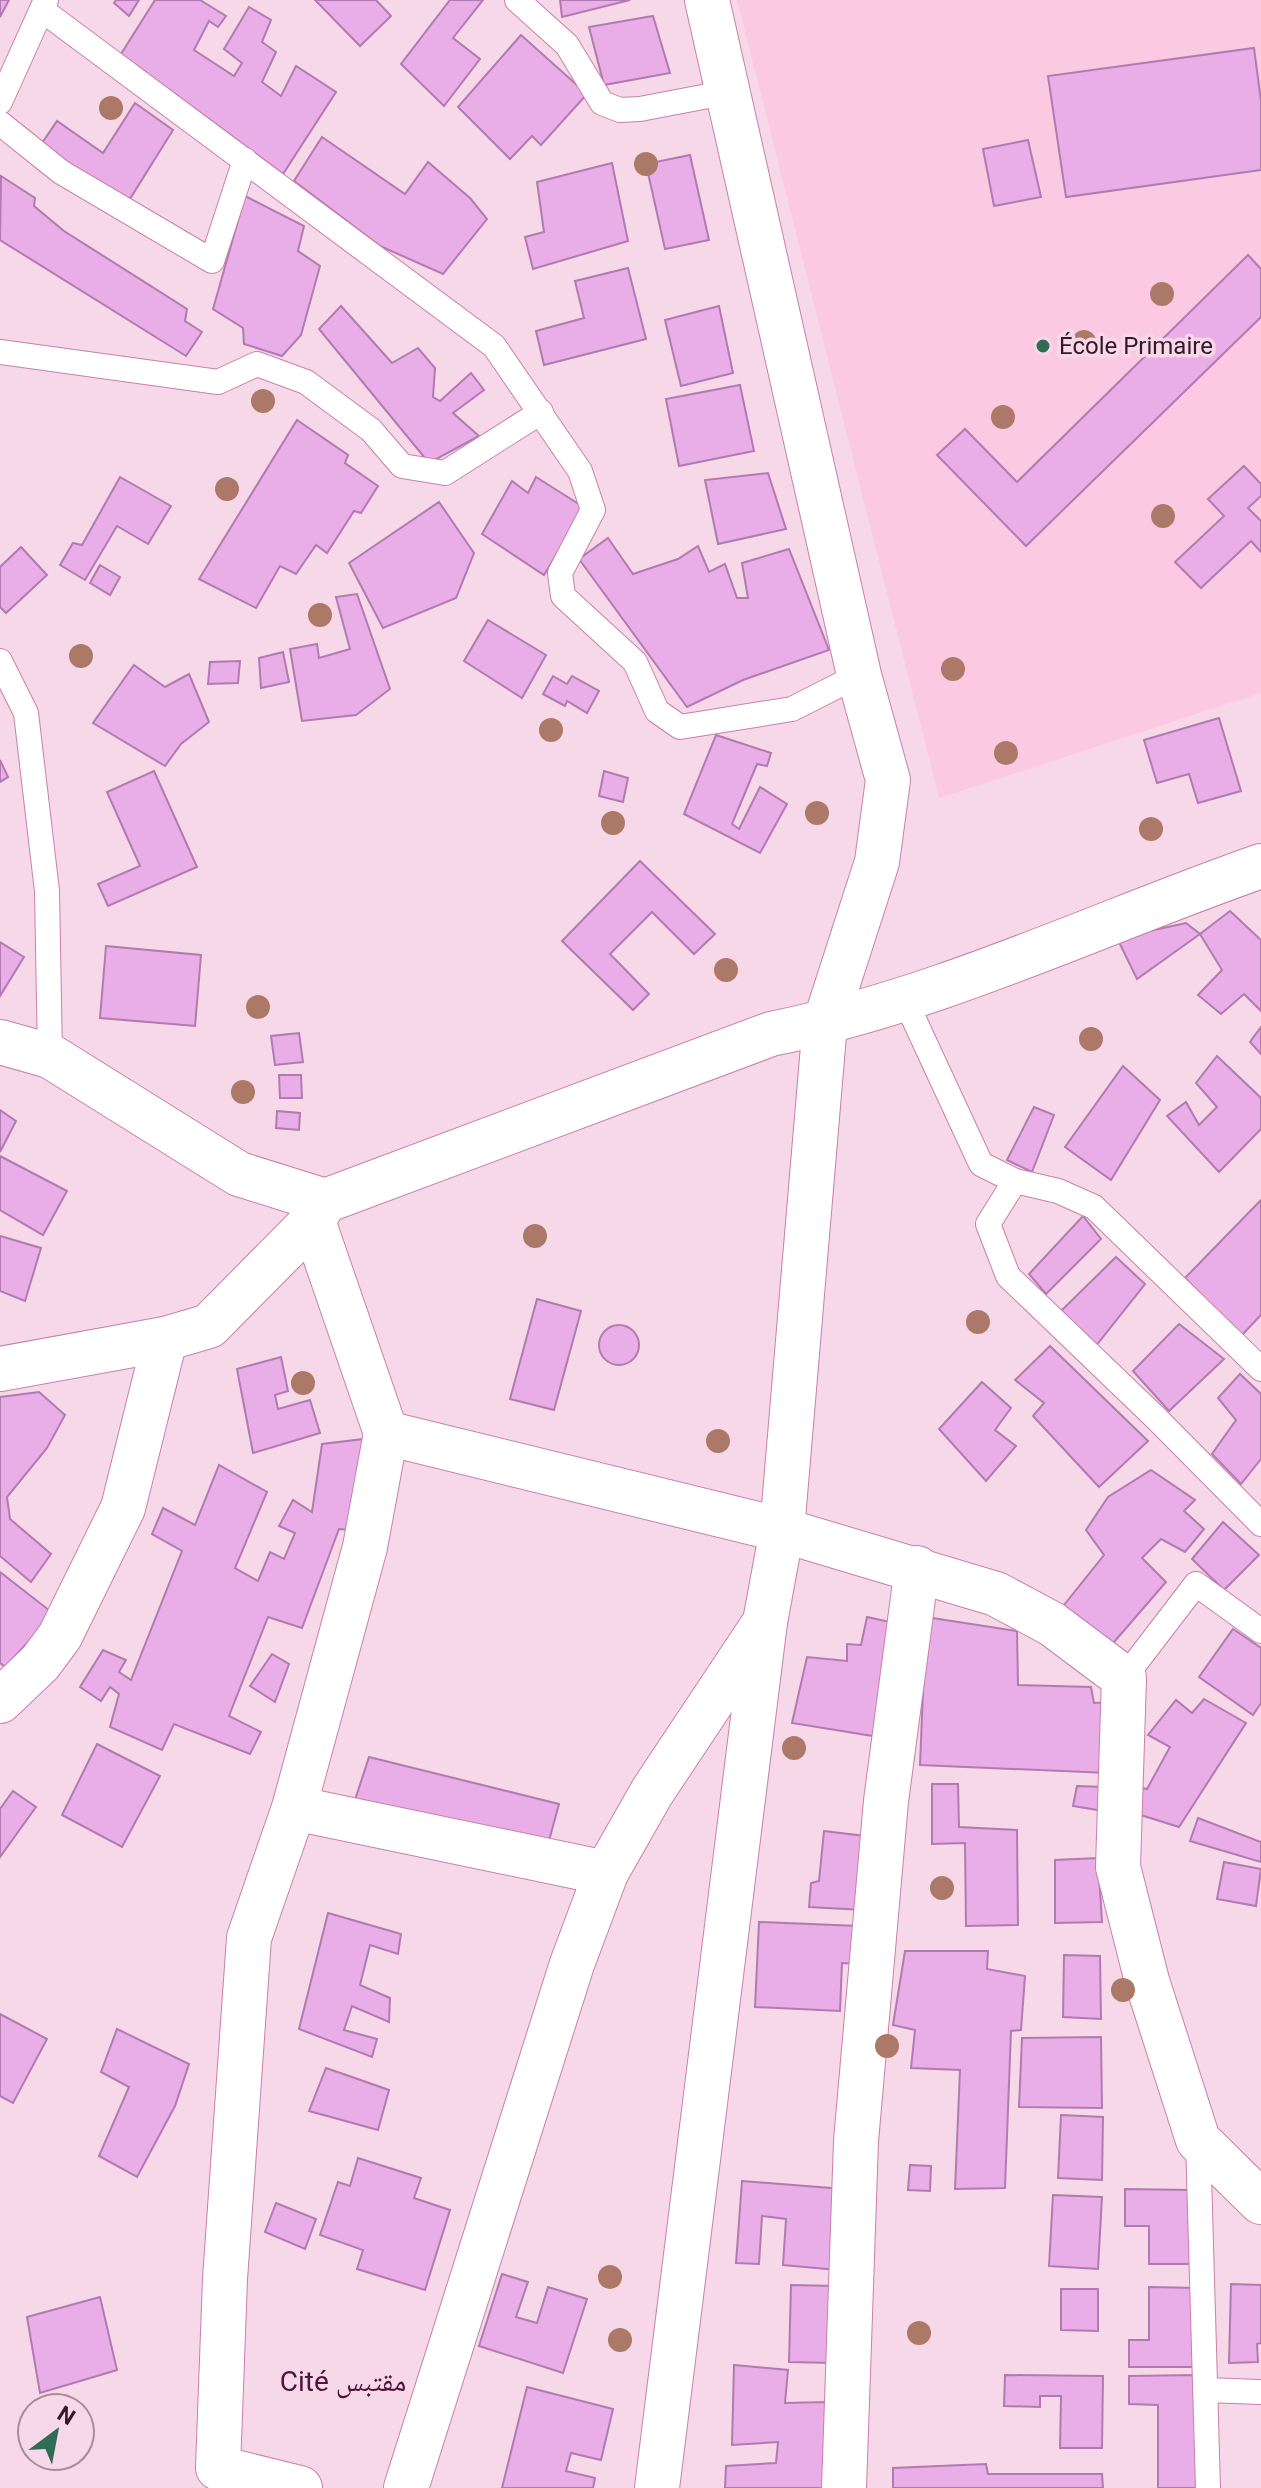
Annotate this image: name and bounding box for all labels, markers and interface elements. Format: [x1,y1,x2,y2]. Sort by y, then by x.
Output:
place label: École Primaire [1059,332,1213,360]
marker: École Primaire [1034,337,1052,355]
district label: Cité مقتبس [280,2365,406,2399]
north arrow [16,2392,96,2472]
text: N [53,2401,80,2430]

